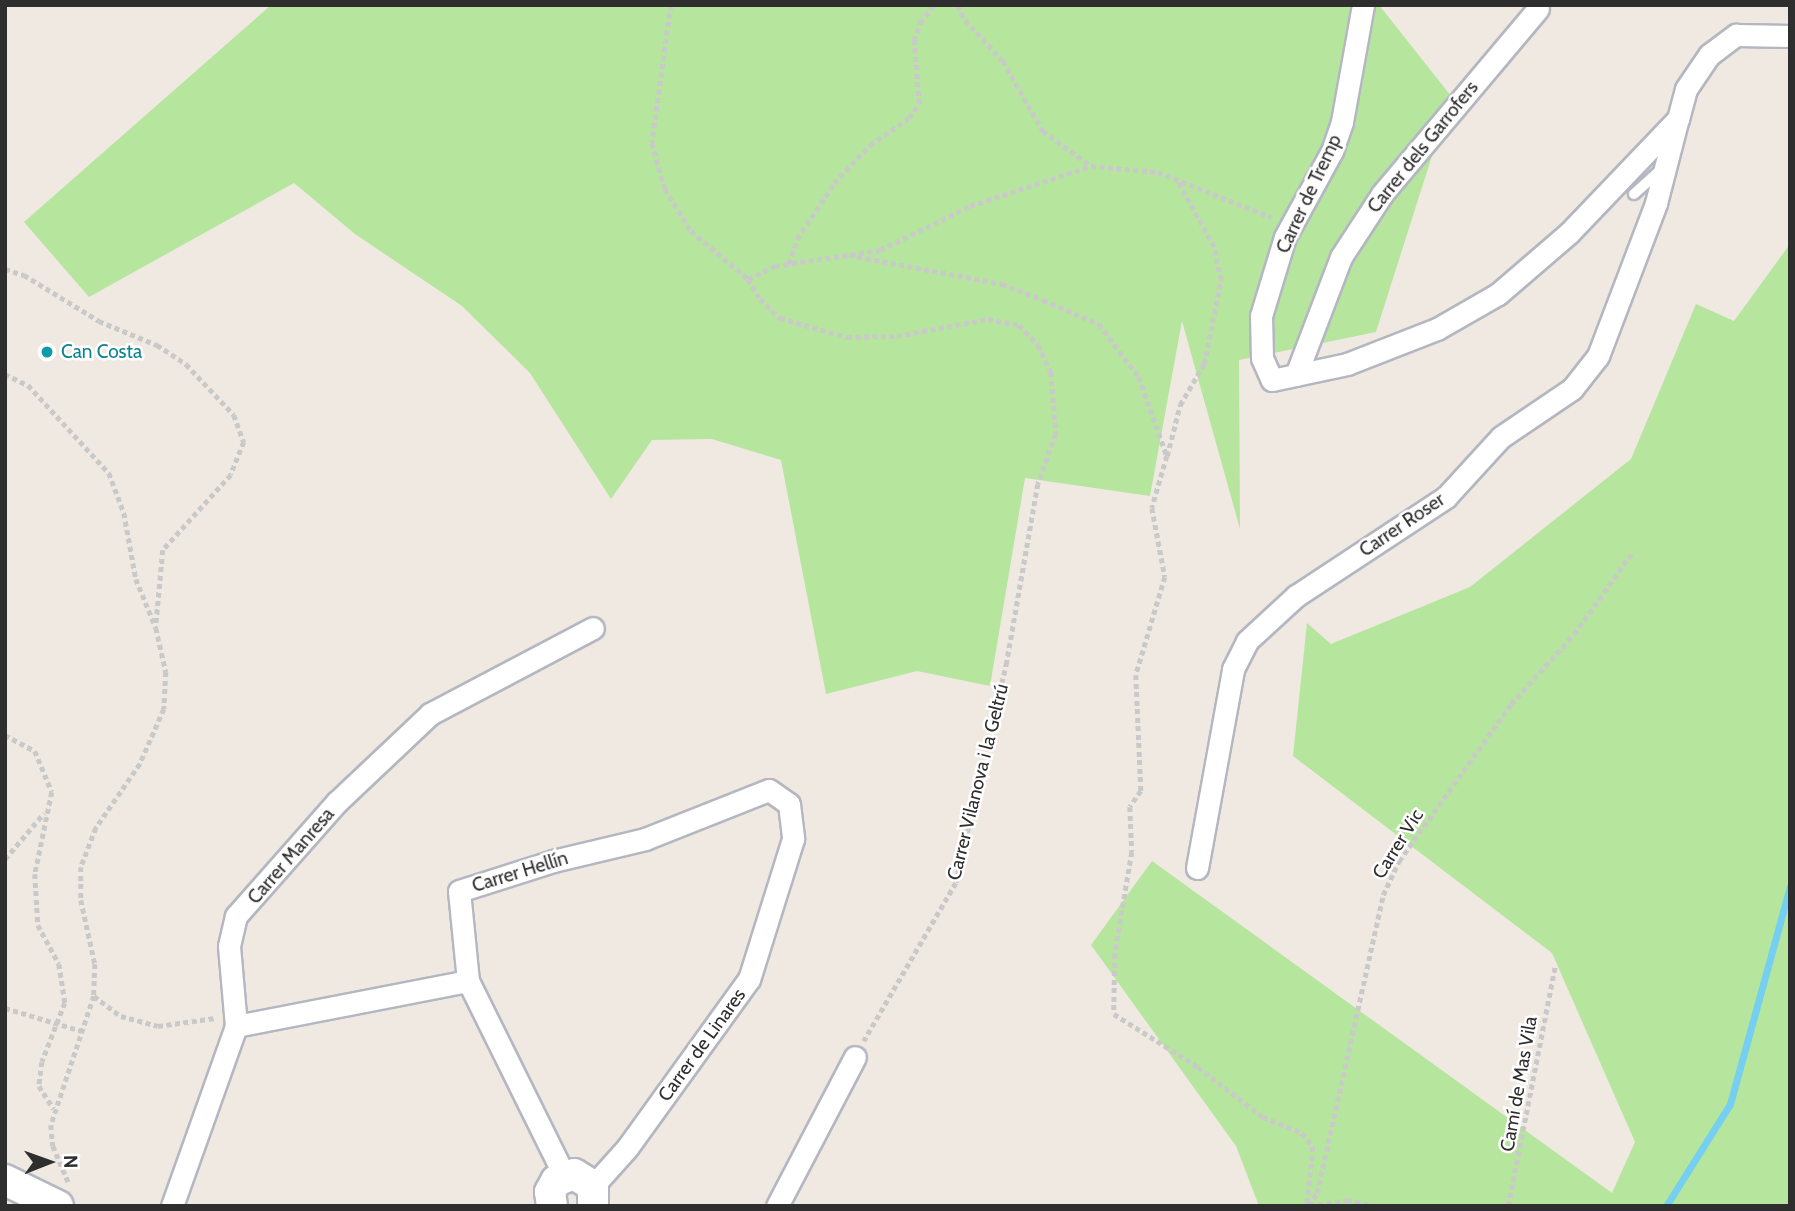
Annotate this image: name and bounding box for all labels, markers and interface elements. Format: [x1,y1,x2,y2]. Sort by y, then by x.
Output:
street label: Carrer dels Garrofers [1363,76,1483,218]
street label: Carrer de Tremp [1272,131,1346,257]
place label: Can Costa [61,341,142,363]
marker: Can Costa [39,344,55,360]
street label: Carrer Roser [1355,488,1449,562]
street label: Carrer Vilanova i la Geltrú [943,681,1013,883]
street label: Carrer Manresa [243,803,339,909]
street label: Carrer Vic [1368,805,1428,883]
street label: Carrer Hellín [469,847,571,897]
street label: Carrer de Linares [653,984,751,1106]
street label: Camí de Mas Vila [1496,1015,1542,1153]
north arrow [14,1127,84,1197]
text: N [59,1155,82,1169]

